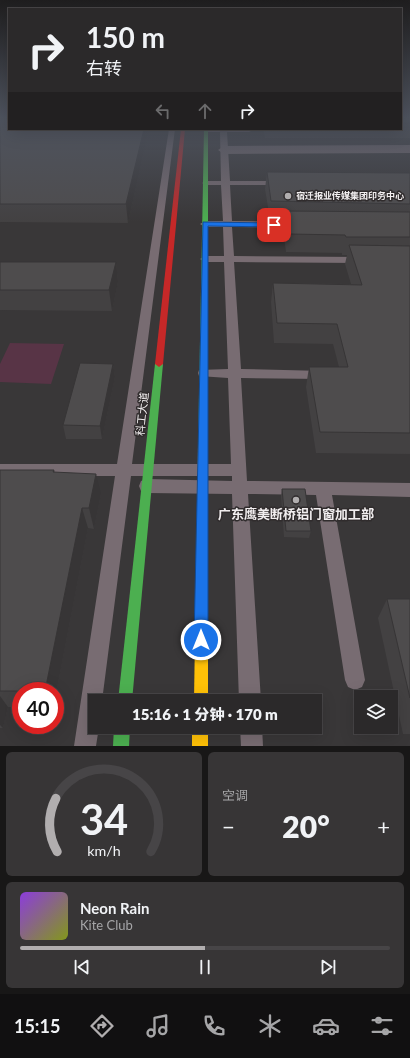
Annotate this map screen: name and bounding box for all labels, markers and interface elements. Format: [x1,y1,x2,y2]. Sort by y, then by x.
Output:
text: 150 m [86,20,165,54]
icon: right [20,24,72,76]
text: 右转 [86,57,122,79]
icon: left [152,100,174,122]
icon: ahead [194,100,216,122]
icon: right [236,100,258,122]
place label: 宿迁报业传媒集团印务中心 [296,190,404,201]
marker: 宿迁报业传媒集团印务中心 [283,191,293,201]
pin [257,208,291,242]
icon: arrive [263,214,285,236]
street label: 科工大道 [133,391,150,437]
marker: 广东鹰美断桥铝门窗加工部 [291,495,301,505]
place label: 广东鹰美断桥铝门窗加工部 [218,506,374,522]
position arrow [180,619,222,661]
speed limit sign: 40 [12,682,64,734]
map controls [354,690,398,734]
button: layers [354,690,398,734]
text: 15:16 · 1 分钟 · 170 m [132,705,278,723]
text: 空调 [222,787,248,803]
text: 34 [80,794,128,844]
text: 20° [282,808,330,844]
text: − [222,813,235,840]
text: + [377,813,390,840]
text: km/h [87,842,121,859]
text: Neon Rain [80,899,149,917]
text: Kite Club [80,917,133,933]
icon: previous [71,956,93,978]
icon: pause [194,956,216,978]
icon: next [317,956,339,978]
icon: directions [88,1012,116,1040]
icon: music [144,1012,172,1040]
icon: phone [200,1012,228,1040]
icon: climate [256,1012,284,1040]
icon: car [312,1012,340,1040]
icon: filters [368,1012,396,1040]
text: 15:15 [14,1015,60,1037]

